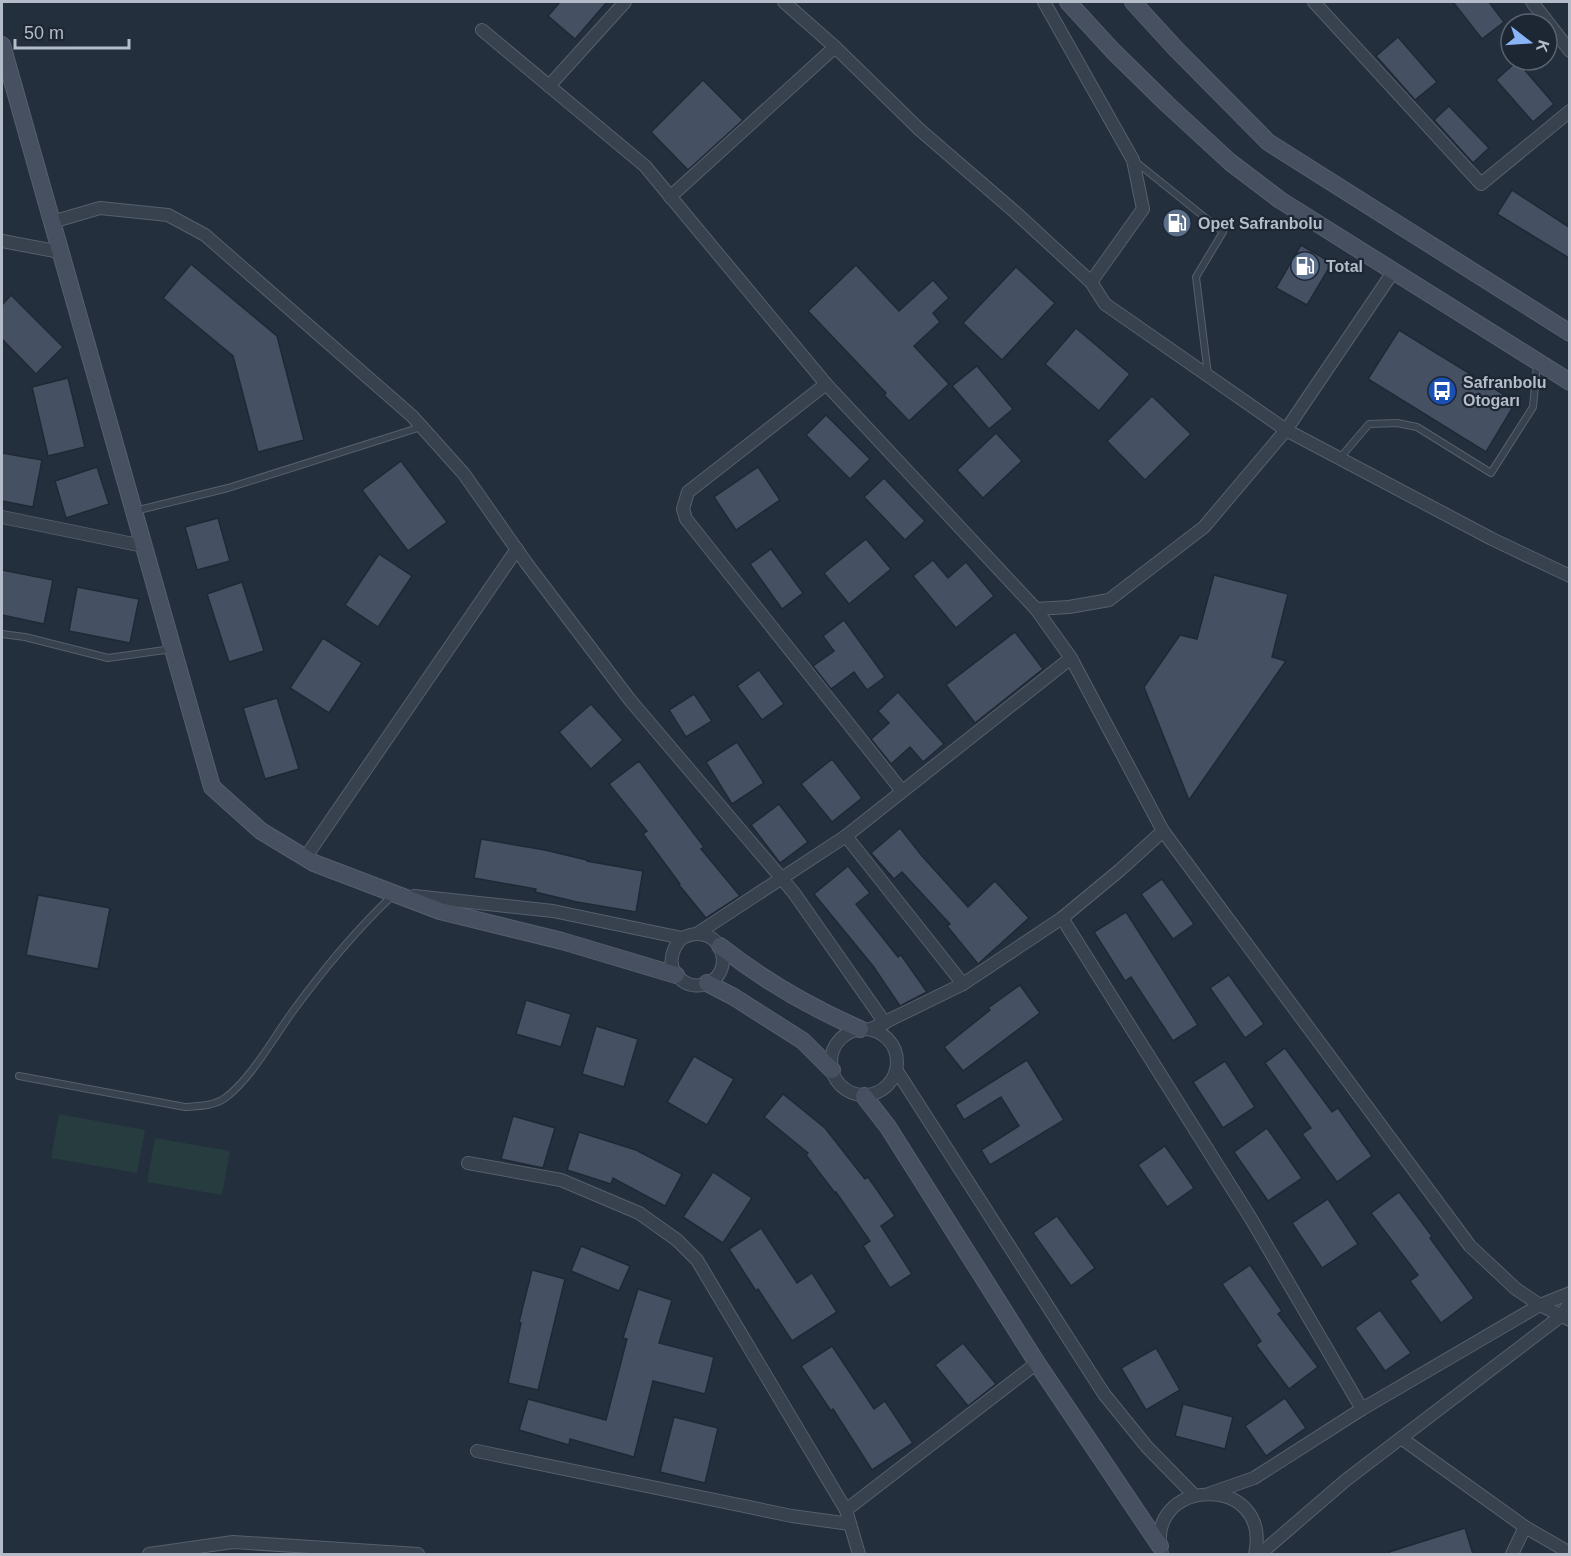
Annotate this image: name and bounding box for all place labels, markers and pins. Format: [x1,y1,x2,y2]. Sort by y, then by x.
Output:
fuel station icon: Opet Safranbolu [1161,207,1193,239]
place label: Opet Safranbolu [1198,215,1322,232]
fuel station icon: Total [1289,250,1321,282]
place label: Total [1326,258,1363,275]
place label: Safranbolu Otogarı [1463,374,1547,409]
bus stop icon: Safranbolu Otogarı [1426,375,1458,407]

